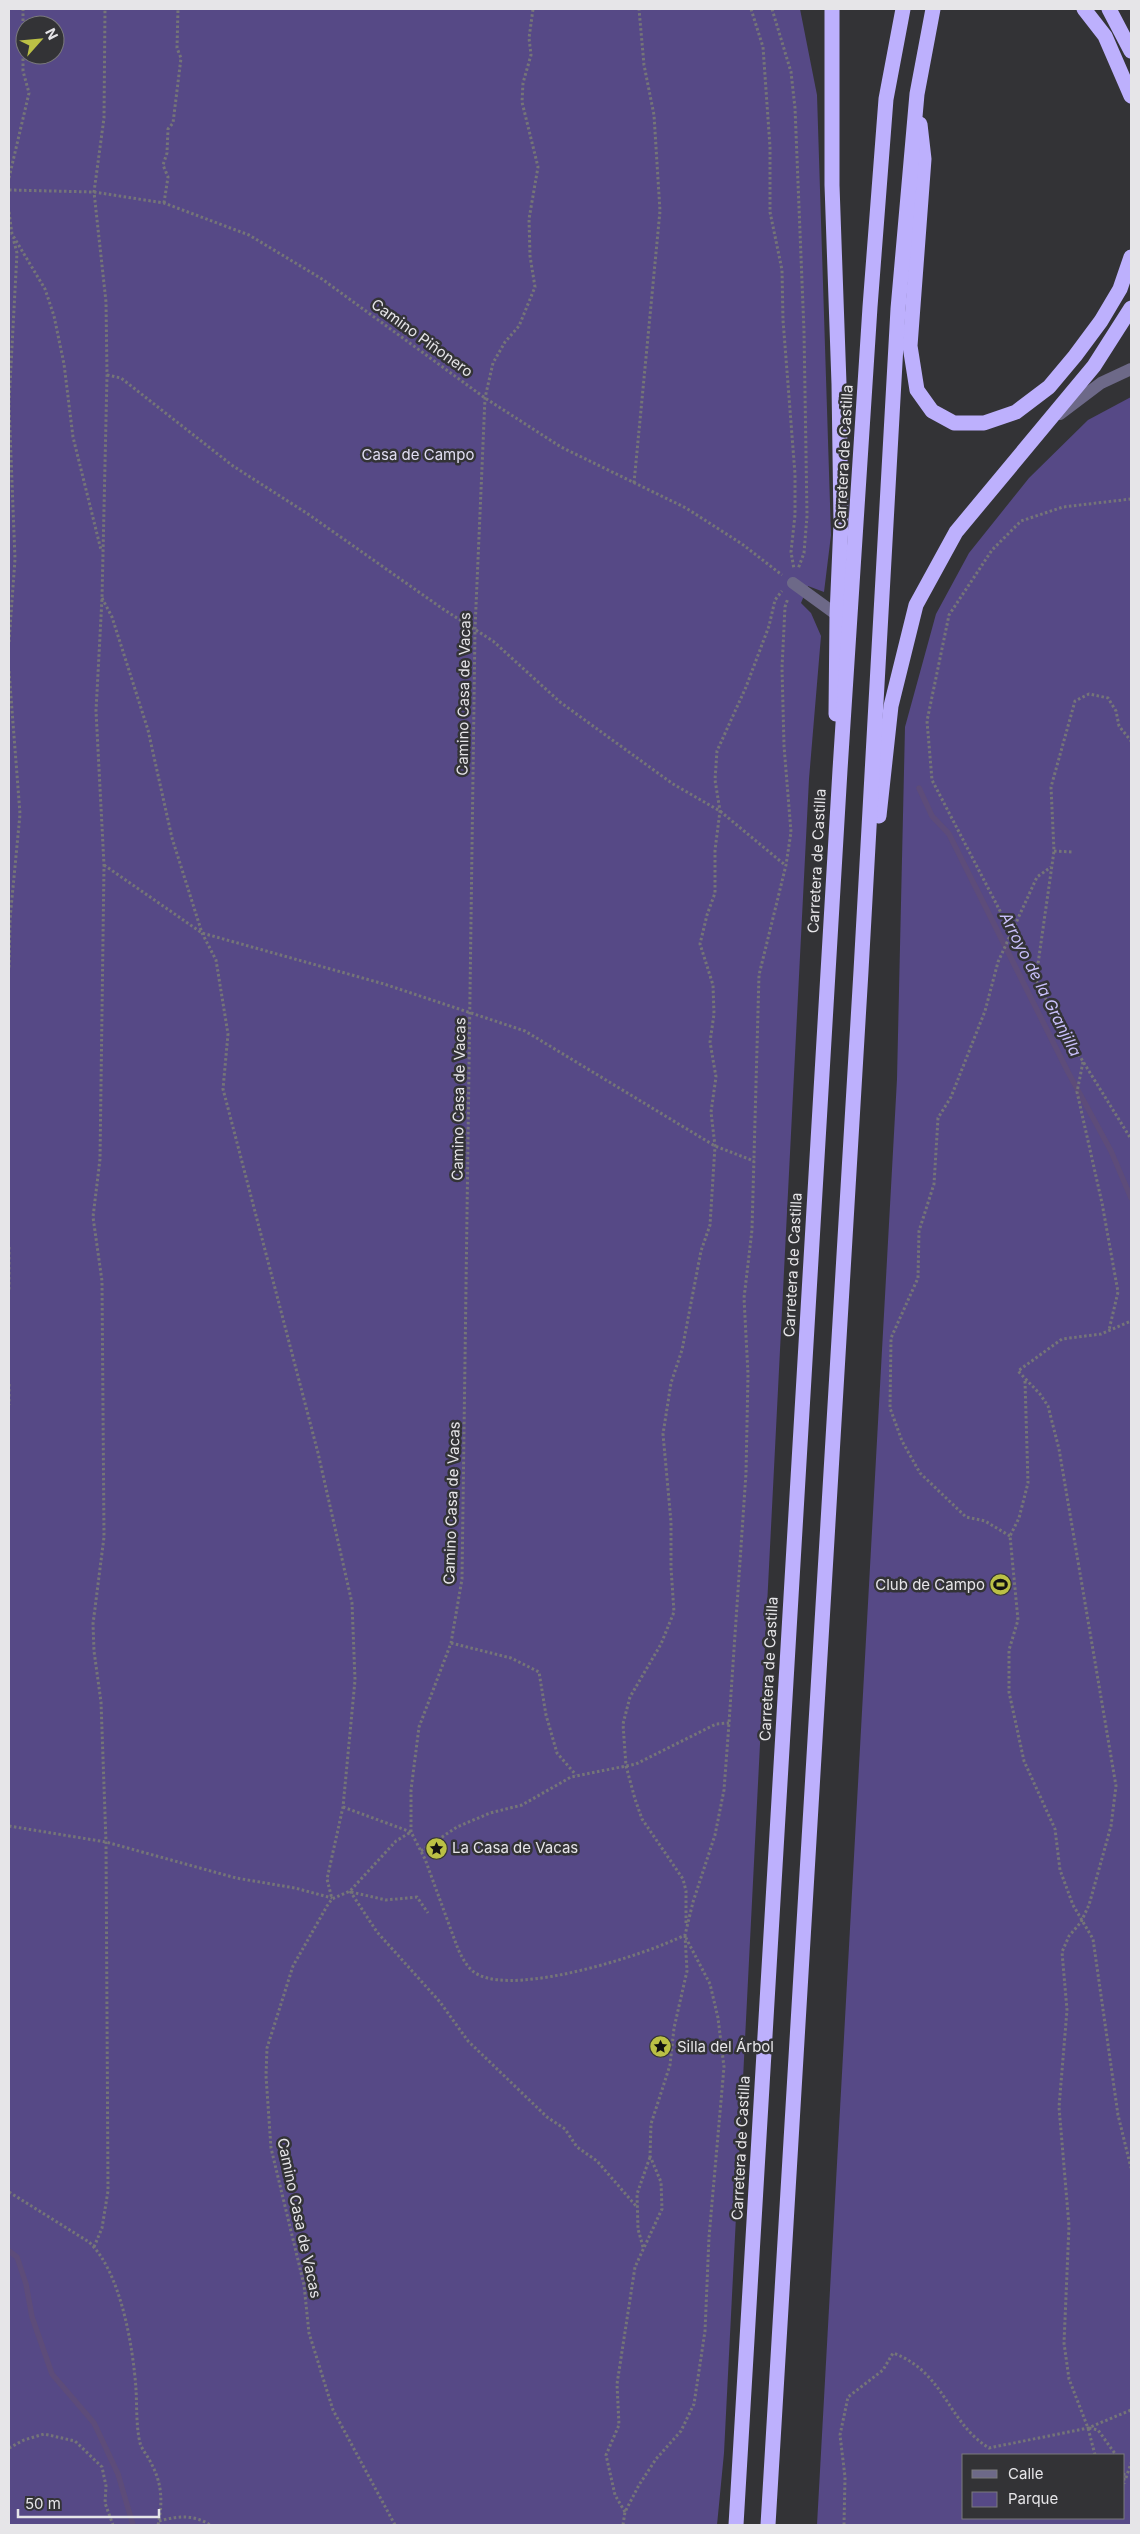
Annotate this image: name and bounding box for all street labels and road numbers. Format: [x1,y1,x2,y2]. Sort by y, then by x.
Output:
street label: Camino Piñonero [368,294,477,381]
street label: Carretera de Castilla [830,384,857,530]
street label: Camino Casa de Vacas [453,612,474,776]
street label: Carretera de Castilla [803,788,830,934]
street label: Camino Casa de Vacas [448,1017,469,1181]
street label: Carretera de Castilla [779,1192,806,1338]
street label: Camino Casa de Vacas [439,1421,464,1585]
street label: Carretera de Castilla [755,1596,782,1742]
street label: Carretera de Castilla [727,2075,754,2221]
street label: Camino Casa de Vacas [273,2136,326,2300]

